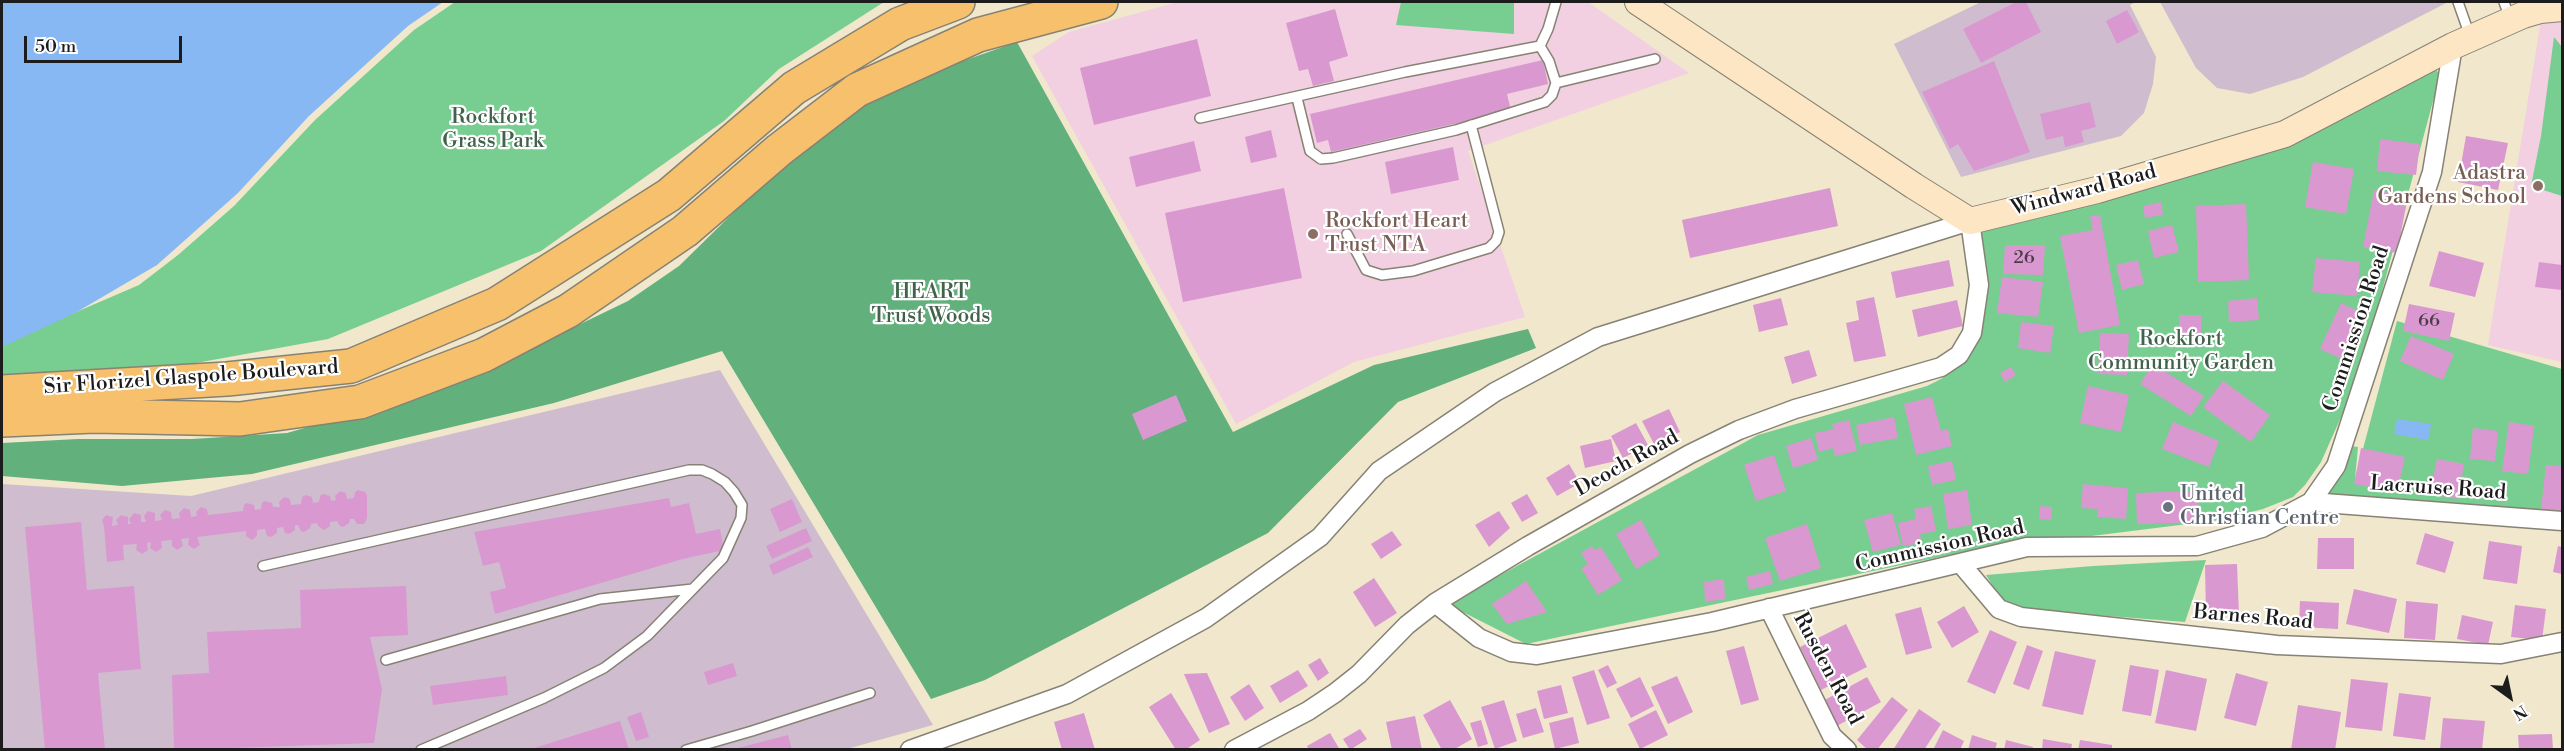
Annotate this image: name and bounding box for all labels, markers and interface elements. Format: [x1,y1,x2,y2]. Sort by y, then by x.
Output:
scale bar [27,24,184,62]
text: 50 m [35,35,76,58]
park label: Rockfort Grass Park [442,105,544,155]
street label: Windward Road [2009,160,2159,222]
place label: Adastra Gardens School [2378,161,2526,211]
marker: Adastra Gardens School [2531,179,2545,193]
place label: Rockfort Heart Trust NTA [1325,209,1468,259]
marker: Rockfort Heart Trust NTA [1306,227,1320,241]
street label: Commission Road [2318,243,2396,415]
house number: 26 [2013,248,2035,270]
park label: HEART Trust Woods [872,280,990,330]
house number: 66 [2418,311,2440,333]
park label: Rockfort Community Garden [2088,327,2274,377]
street label: Sir Florizel Glaspole Boulevard [43,355,339,401]
street label: Deoch Road [1571,425,1683,503]
street label: Lacruise Road [2369,472,2507,506]
place label: United Christian Centre [2180,482,2339,532]
marker: United Christian Centre [2161,500,2175,514]
street label: Commission Road [1853,515,2027,579]
street label: Barnes Road [2192,600,2314,636]
street label: Rusden Road [1787,608,1867,730]
north arrow [2480,667,2540,727]
text: N [2509,700,2531,724]

